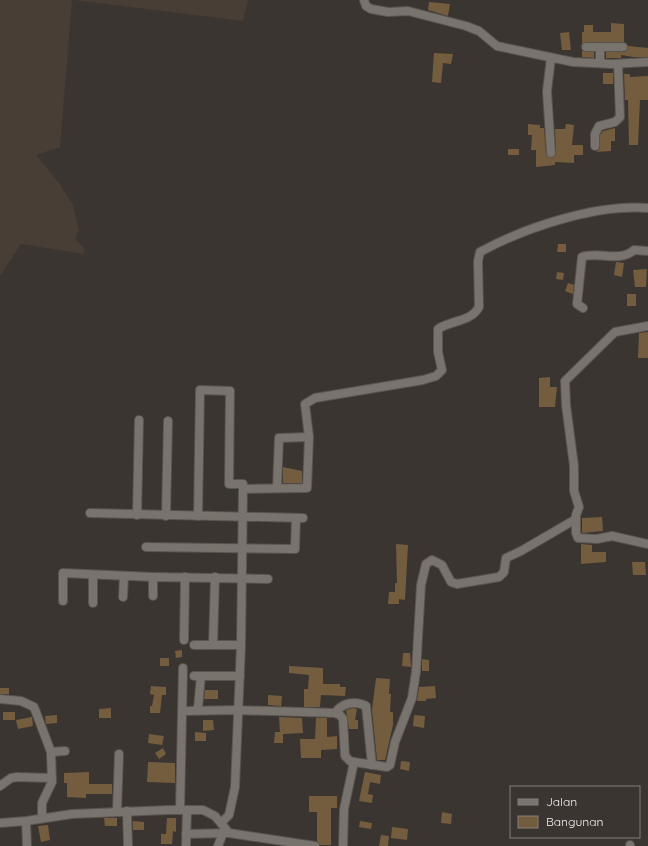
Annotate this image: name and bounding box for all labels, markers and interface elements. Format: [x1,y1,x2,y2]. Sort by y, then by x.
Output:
legend [510,786,640,838]
text: Jalan [546,794,577,809]
text: Bangunan [546,814,603,829]

